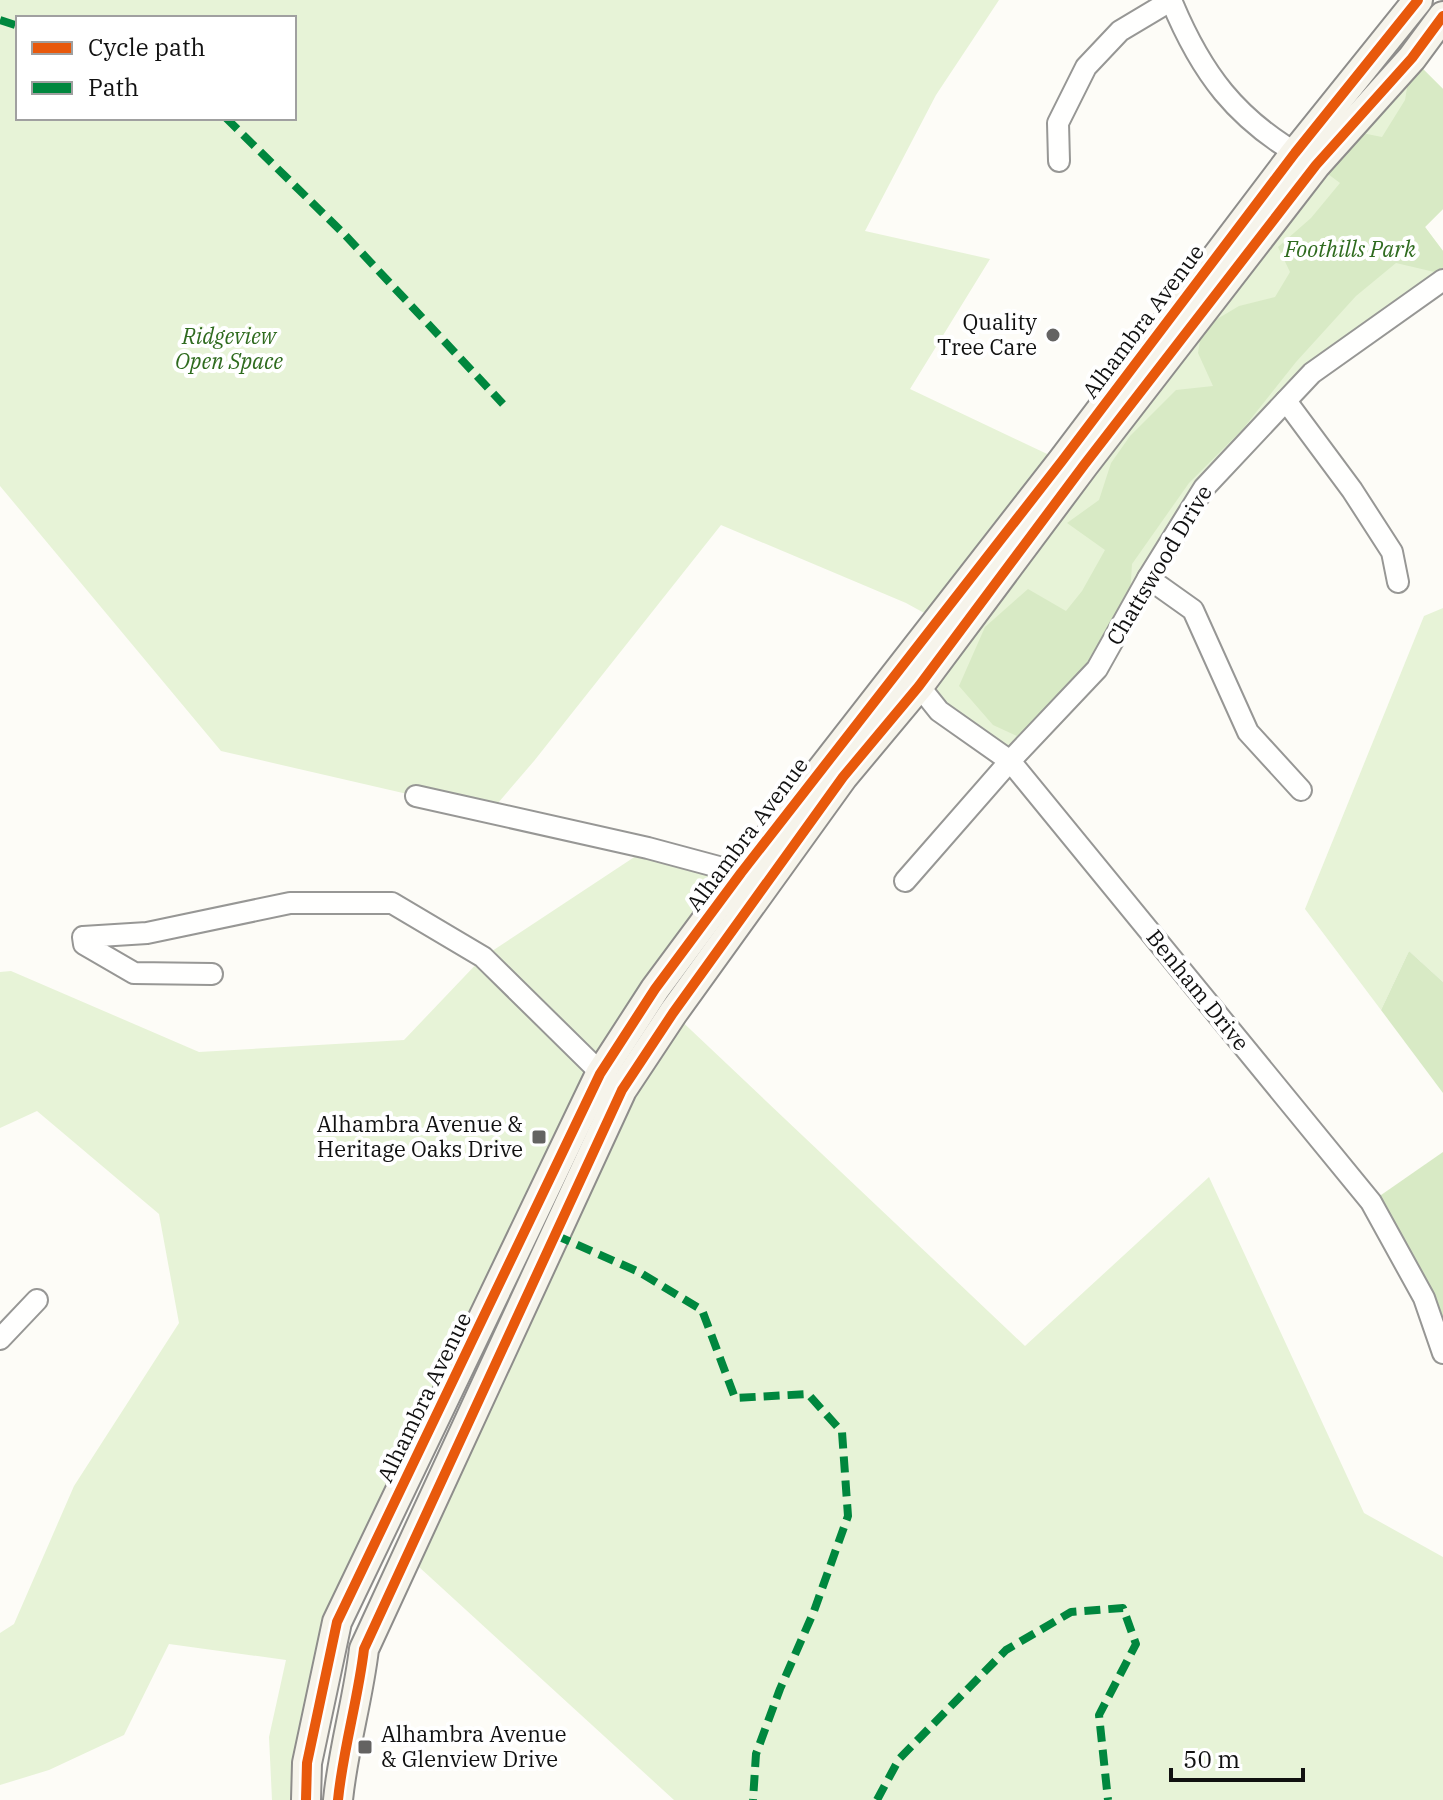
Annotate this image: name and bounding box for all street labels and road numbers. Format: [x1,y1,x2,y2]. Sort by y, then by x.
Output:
street label: Alhambra Avenue [1075,238,1210,404]
street label: Chattswood Drive [1099,479,1218,650]
street label: Alhambra Avenue [679,751,814,917]
street label: Benham Drive [1141,923,1256,1056]
street label: Alhambra Avenue [370,1307,477,1487]

